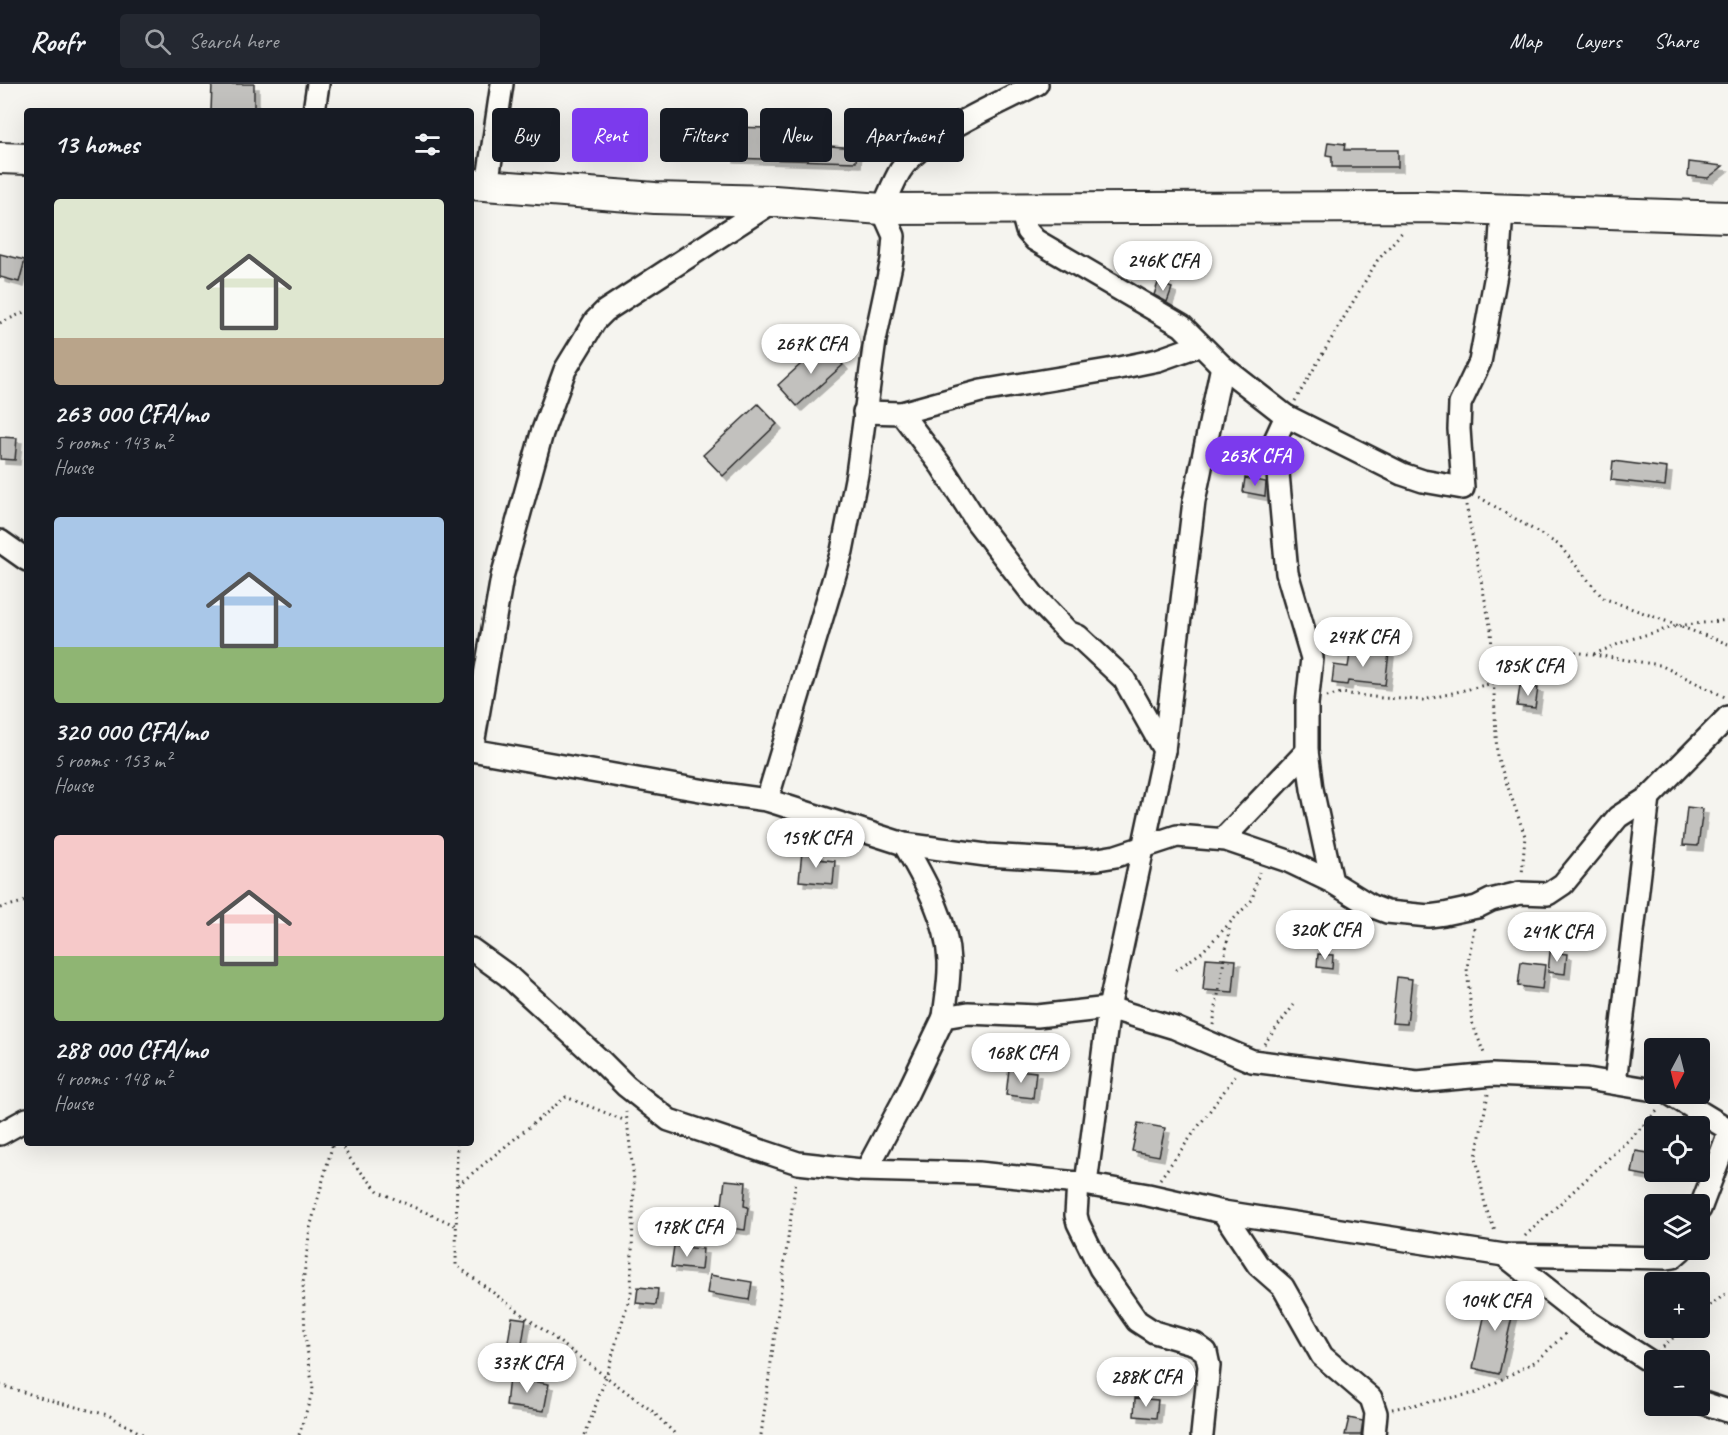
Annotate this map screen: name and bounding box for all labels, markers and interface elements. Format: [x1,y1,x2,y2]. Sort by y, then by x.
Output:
search box [120,14,540,68]
text: Roofr [30,24,84,59]
icon: search [141,25,174,58]
text: Search here [189,27,278,55]
text: Map [1509,28,1542,54]
text: Layers [1575,28,1621,54]
text: Share [1654,28,1698,54]
chip: Buy [492,108,560,162]
chip: Rent [572,108,648,162]
chip: Filters [660,108,748,162]
chip: New [760,108,832,162]
chip: Apartment [844,108,964,162]
text: 13 homes [54,128,139,161]
icon: filters [411,128,444,161]
icon: home [195,238,303,346]
pin: 246K CFA [1101,241,1225,292]
text: 246K CFA [1127,248,1199,273]
pin: 267K CFA [749,324,873,375]
text: 267K CFA [775,331,847,356]
text: 263 000 CFA/mo [54,397,208,430]
text: 5 rooms · 143 m² [54,430,171,455]
pin: 263K CFA [1193,436,1317,487]
text: 263K CFA [1219,443,1291,468]
text: House [54,455,93,480]
icon: home [195,556,303,664]
pin: 247K CFA [1301,617,1425,668]
text: 247K CFA [1328,624,1398,649]
pin: 185K CFA [1466,646,1590,697]
text: 185K CFA [1493,653,1563,678]
text: 320 000 CFA/mo [54,715,208,748]
text: 5 rooms · 153 m² [54,748,171,773]
text: House [54,773,93,798]
pin: 159K CFA [754,818,878,869]
text: 159K CFA [781,825,851,850]
icon: home [195,874,303,982]
pin: 320K CFA [1263,910,1387,961]
pin: 241K CFA [1495,912,1619,963]
text: 320K CFA [1290,917,1360,942]
text: 241K CFA [1522,919,1592,944]
text: 288 000 CFA/mo [54,1033,208,1066]
pin: 168K CFA [959,1033,1083,1084]
north arrow [1644,1038,1710,1104]
map controls [1644,1038,1710,1416]
text: 168K CFA [985,1040,1057,1065]
text: 4 rooms · 148 m² [54,1066,171,1091]
text: House [54,1091,93,1116]
button: locate [1644,1116,1710,1182]
button: layers [1644,1194,1710,1260]
pin: 178K CFA [625,1207,749,1258]
text: 178K CFA [652,1214,722,1239]
button: + [1644,1272,1710,1338]
pin: 104K CFA [1433,1281,1557,1332]
text: 104K CFA [1460,1288,1530,1313]
pin: 337K CFA [465,1343,589,1394]
text: 337K CFA [492,1350,562,1375]
button: − [1644,1350,1710,1416]
pin: 288K CFA [1084,1357,1208,1408]
text: 288K CFA [1111,1364,1181,1389]

